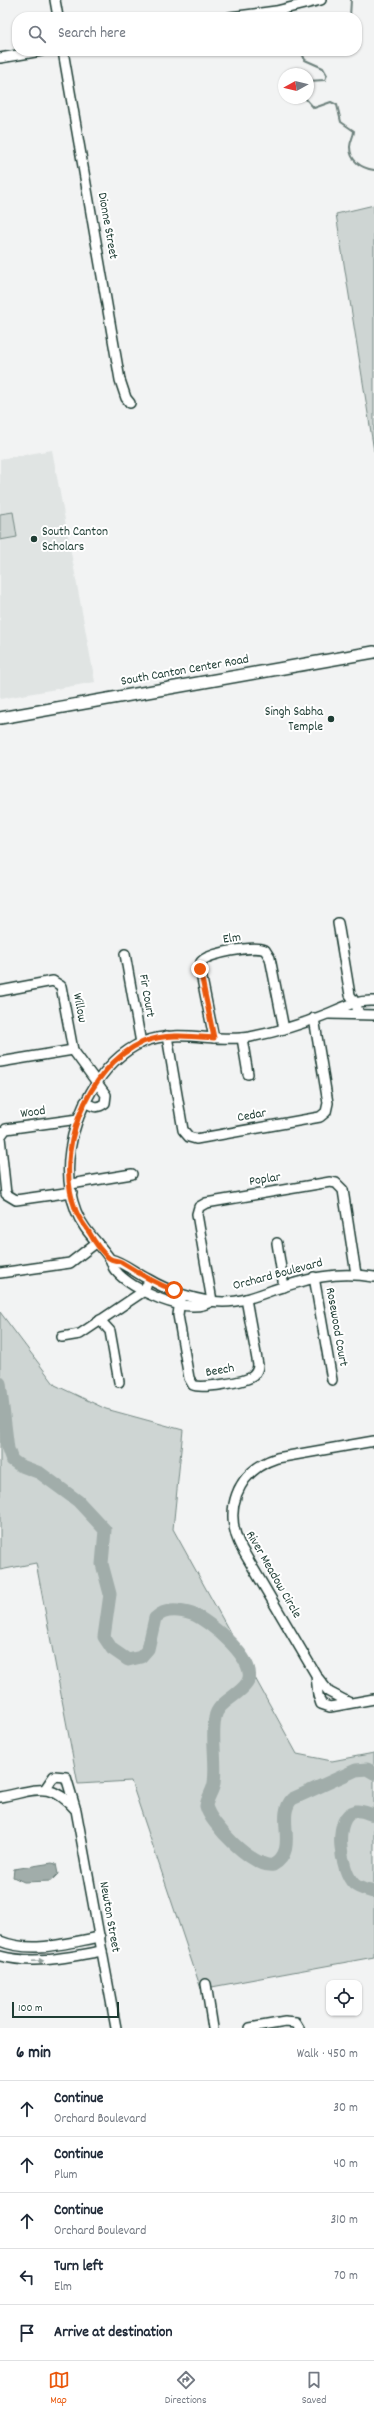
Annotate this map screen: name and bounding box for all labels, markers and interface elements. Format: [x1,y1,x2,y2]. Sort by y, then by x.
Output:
search box [12,12,362,56]
icon: search [26,23,48,45]
text: Search here [58,23,126,45]
north arrow [278,68,314,104]
street label: Dionne Street [92,191,122,261]
place label: South Canton Scholars [42,523,108,557]
marker: South Canton Scholars [29,534,39,544]
street label: South Canton Center Road [119,650,251,692]
place label: Singh Sabha Temple [265,703,324,737]
marker: Singh Sabha Temple [326,714,336,724]
street label: Elm [222,928,242,950]
route end [191,960,209,978]
street label: Fir Court [133,973,159,1019]
street label: Willow [67,991,91,1025]
street label: Wood [19,1102,47,1124]
street label: Cedar [236,1104,268,1128]
street label: Poplar [248,1168,282,1192]
street label: Orchard Boulevard [231,1254,325,1296]
route start [165,1281,183,1299]
street label: Rosewood Court [320,1286,352,1368]
street label: Beech [204,1359,236,1383]
street label: River Meadow Circle [240,1528,306,1622]
street label: Newton Street [93,1880,125,1954]
one-way arrow [32,1958,45,1964]
map controls [326,1980,362,2016]
button: locate [326,1980,362,2016]
scale bar [12,2000,119,2019]
text: 100 m [18,2001,42,2017]
text: 6 min [16,2042,51,2066]
text: Walk · 450 m [297,2045,358,2064]
text: Continue [54,2088,103,2110]
icon: ahead [16,2098,38,2120]
text: 30 m [333,2099,358,2118]
text: Orchard Boulevard [54,2110,146,2129]
text: Continue [54,2144,103,2166]
icon: ahead [16,2154,38,2176]
text: 40 m [334,2155,358,2174]
text: Plum [54,2166,78,2185]
text: Continue [54,2200,103,2222]
icon: ahead [16,2210,38,2232]
text: 310 m [330,2211,358,2230]
text: Orchard Boulevard [54,2222,146,2241]
text: Turn left [54,2256,103,2278]
icon: left [16,2266,38,2288]
text: 70 m [334,2267,358,2286]
text: Elm [54,2278,72,2297]
icon: arrive [16,2322,38,2344]
text: Arrive at destination [54,2322,172,2344]
tab: Map [48,2369,70,2409]
tab: Directions [165,2369,207,2409]
tab: Saved [302,2369,326,2409]

